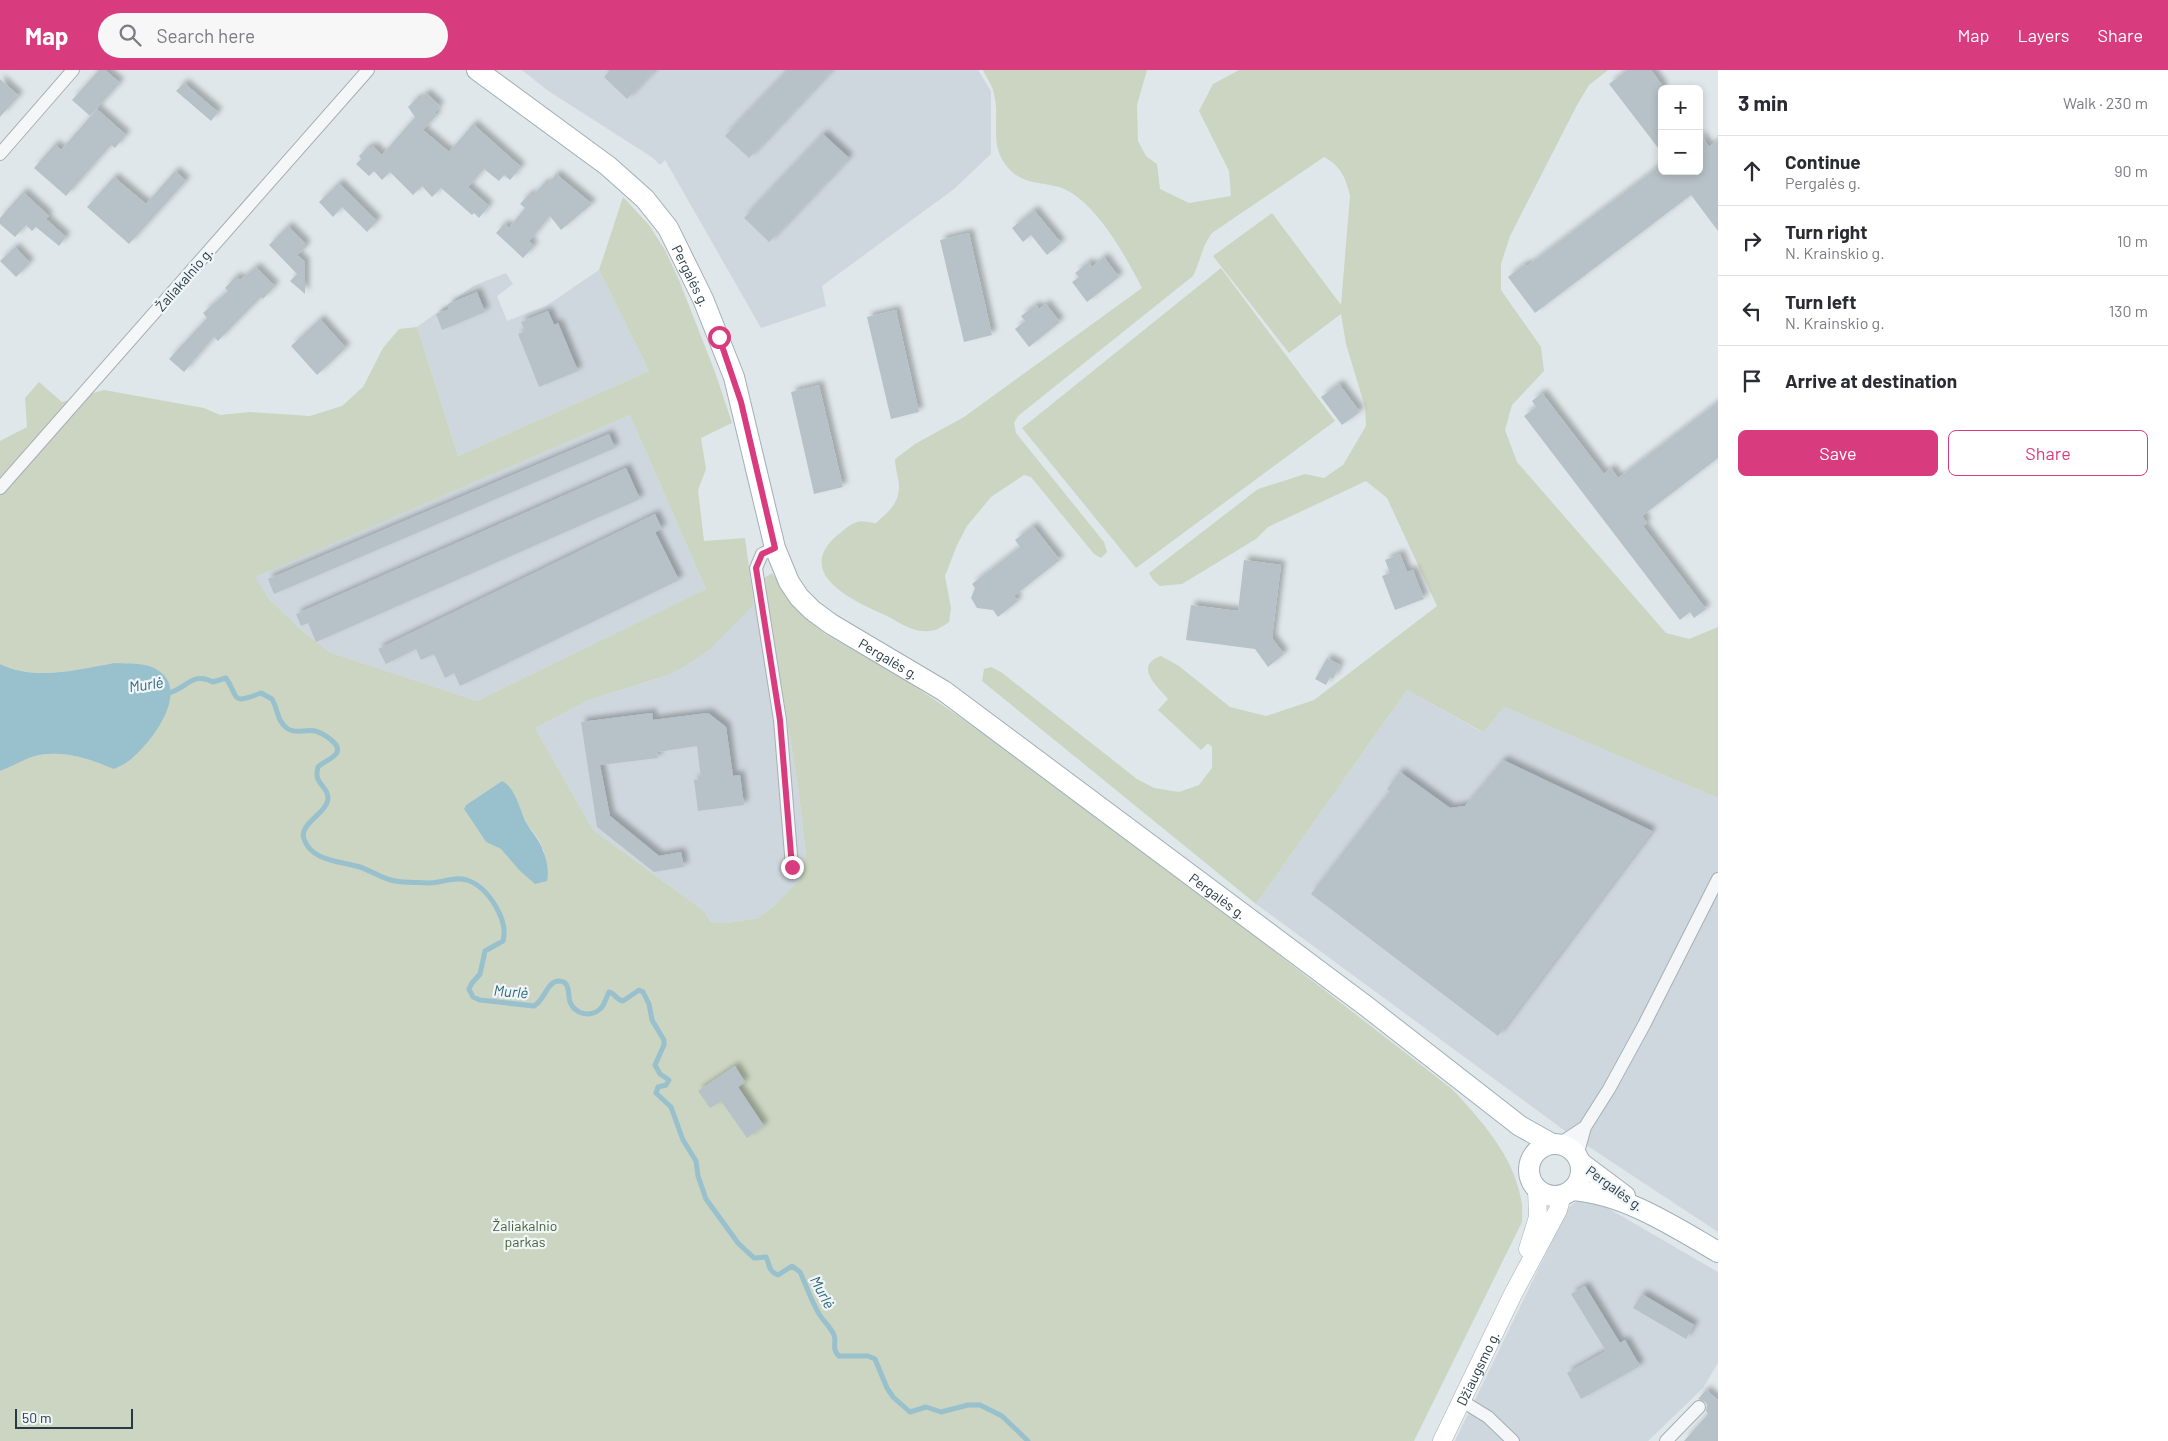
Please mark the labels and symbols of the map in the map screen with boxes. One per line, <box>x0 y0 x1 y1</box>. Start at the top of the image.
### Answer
street label: Pergalės g. <box>669 242 714 309</box>
street label: Žaliakalnio g. <box>152 244 216 314</box>
route start <box>708 326 731 349</box>
street label: Pergalės g. <box>856 634 922 683</box>
water label: Murlė <box>128 673 165 695</box>
route end <box>781 856 804 879</box>
street label: Pergalės g. <box>1186 869 1250 922</box>
water label: Murlė <box>493 981 529 1001</box>
street label: Pergalės g. <box>1583 1162 1647 1214</box>
park label: Žaliakalnio parkas <box>493 1217 557 1250</box>
water label: Murlė <box>807 1272 839 1312</box>
street label: Džiaugsmo g. <box>1452 1328 1502 1408</box>
scale bar <box>15 1406 132 1429</box>

